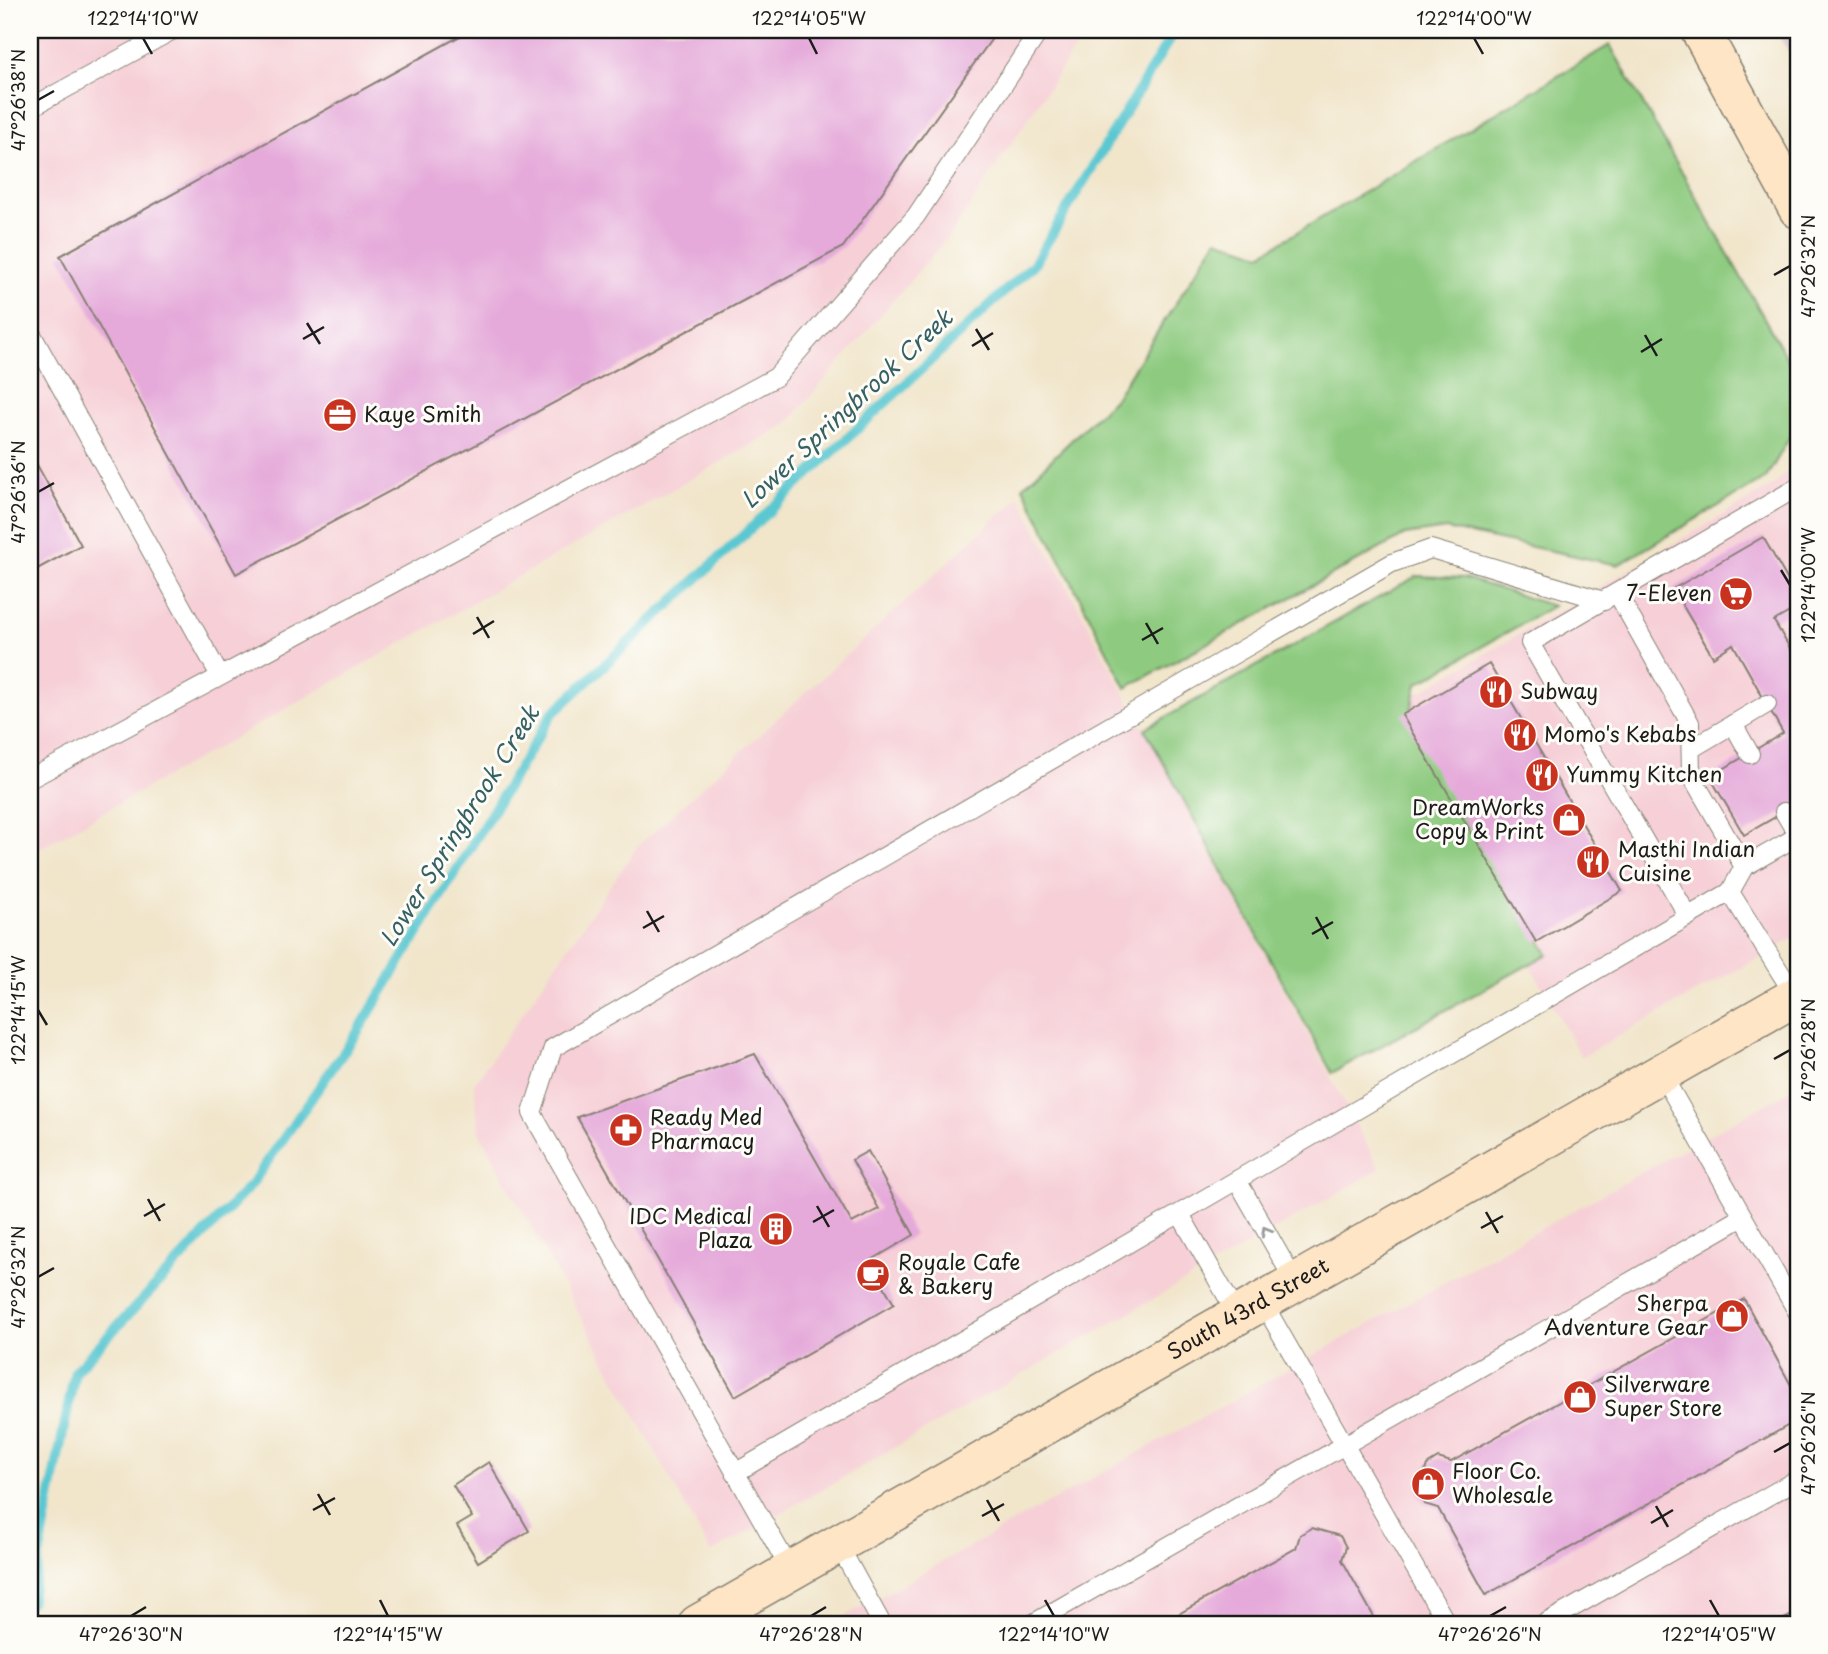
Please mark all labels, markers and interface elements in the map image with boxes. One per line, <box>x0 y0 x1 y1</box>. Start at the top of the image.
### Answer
text: 122°14'10"W <box>88 4 199 31</box>
text: 122°14'05"W <box>752 4 867 31</box>
text: 122°14'00"W <box>1416 4 1532 31</box>
text: 47°26'38"N <box>4 49 31 151</box>
text: 47°26'32"N <box>1794 214 1821 318</box>
water label: Lower Springbrook Creek <box>732 300 960 516</box>
office icon: Kaye Smith <box>321 396 359 434</box>
place label: Kaye Smith <box>364 397 481 429</box>
text: 47°26'36"N <box>4 440 31 544</box>
text: 122°14'00"W <box>1794 527 1821 643</box>
supermarket icon: 7-Eleven <box>1717 575 1755 613</box>
place label: 7-Eleven <box>1626 576 1712 608</box>
restaurant icon: Subway <box>1477 673 1515 711</box>
place label: Subway <box>1520 674 1598 706</box>
water label: Lower Springbrook Creek <box>370 697 548 953</box>
restaurant icon: Momo's Kebabs <box>1501 716 1539 754</box>
place label: Momo's Kebabs <box>1544 717 1696 749</box>
restaurant icon: Yummy Kitchen <box>1523 756 1561 794</box>
place label: Yummy Kitchen <box>1566 757 1722 789</box>
place label: DreamWorks Copy & Print <box>1412 790 1544 846</box>
shop icon: DreamWorks Copy & Print <box>1550 801 1588 839</box>
place label: Masthi Indian Cuisine <box>1618 832 1755 888</box>
restaurant icon: Masthi Indian Cuisine <box>1574 843 1612 881</box>
text: 122°14'15"W <box>4 955 31 1065</box>
text: 47°26'28"N <box>1794 998 1821 1102</box>
place label: Ready Med Pharmacy <box>650 1100 762 1156</box>
pharmacy icon: Ready Med Pharmacy <box>607 1111 645 1149</box>
place label: IDC Medical Plaza <box>629 1199 753 1255</box>
building icon: IDC Medical Plaza <box>757 1210 795 1248</box>
text: 47°26'32"N <box>4 1225 31 1329</box>
one-way arrow <box>1261 1226 1274 1239</box>
place label: Royale Cafe & Bakery <box>898 1245 1020 1301</box>
street label: South 43rd Street <box>1161 1249 1334 1367</box>
cafe icon: Royale Cafe & Bakery <box>854 1256 892 1294</box>
place label: Sherpa Adventure Gear <box>1544 1286 1709 1342</box>
shop icon: Sherpa Adventure Gear <box>1713 1297 1751 1335</box>
place label: Silverware Super Store <box>1604 1367 1722 1423</box>
shop icon: Silverware Super Store <box>1561 1378 1599 1416</box>
text: 47°26'26"N <box>1794 1391 1821 1495</box>
place label: Floor Co. Wholesale <box>1452 1454 1554 1510</box>
shop icon: Floor Co. Wholesale <box>1409 1465 1447 1503</box>
text: 47°26'30"N <box>79 1620 183 1647</box>
text: 122°14'15"W <box>333 1620 443 1647</box>
text: 47°26'28"N <box>759 1620 863 1647</box>
text: 122°14'10"W <box>999 1620 1110 1647</box>
text: 47°26'26"N <box>1438 1620 1542 1647</box>
text: 122°14'05"W <box>1662 1620 1777 1647</box>

